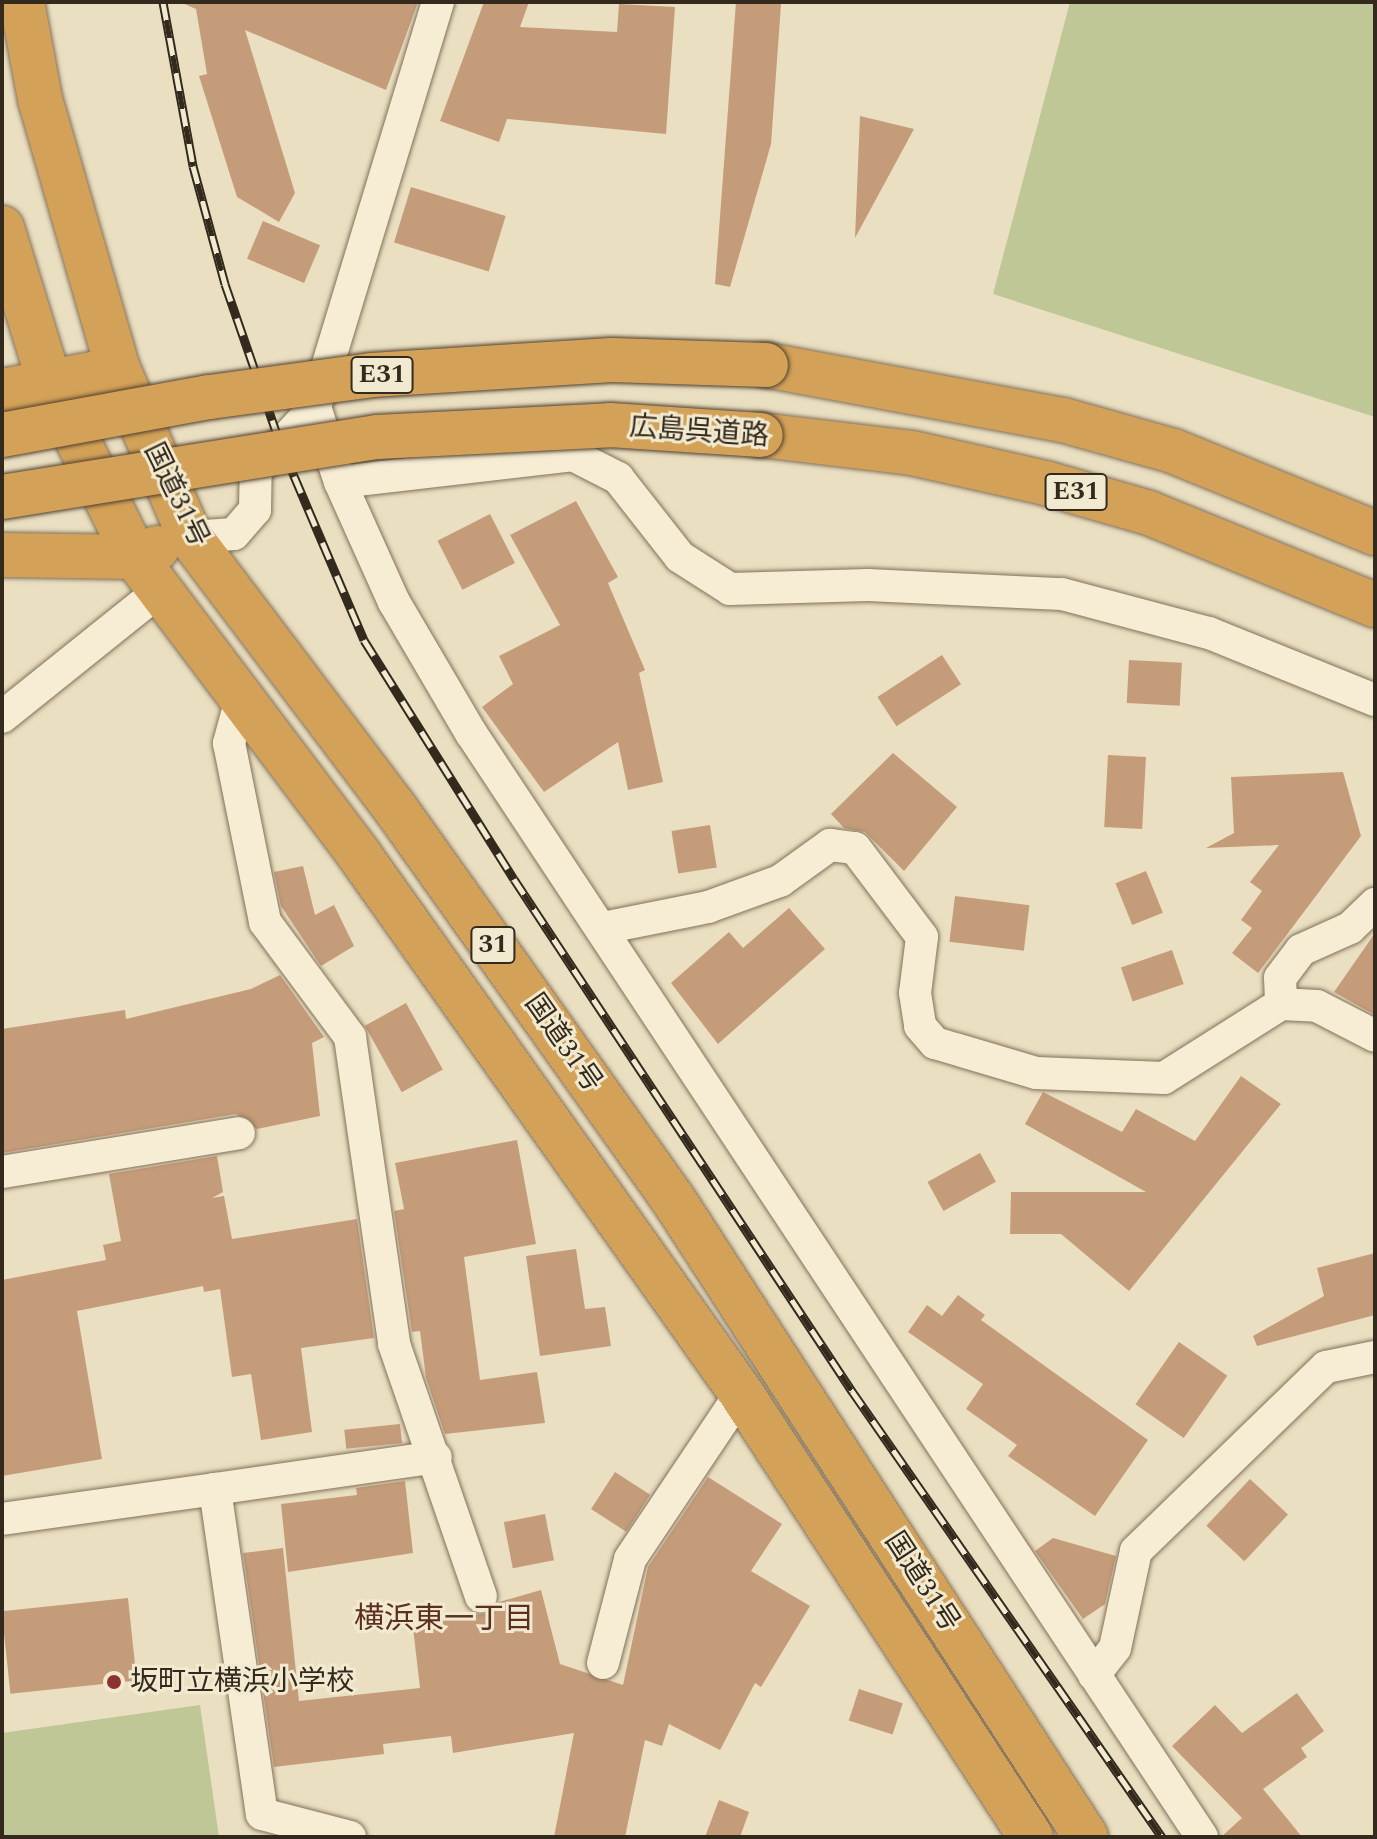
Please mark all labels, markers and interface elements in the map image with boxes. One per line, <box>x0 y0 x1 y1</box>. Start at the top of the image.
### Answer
road number: E31 <box>350 353 414 397</box>
street label: 広島呉道路 <box>628 410 770 454</box>
street label: 国道31号 <box>136 437 216 553</box>
road number: E31 <box>1044 470 1108 514</box>
road number: 31 <box>469 923 517 967</box>
street label: 国道31号 <box>517 987 609 1099</box>
street label: 国道31号 <box>877 1526 967 1638</box>
district label: 横浜東一丁目 <box>354 1601 534 1637</box>
place label: 坂町立横浜小学校 <box>130 1665 354 1699</box>
marker: 坂町立横浜小学校 <box>105 1673 123 1691</box>

